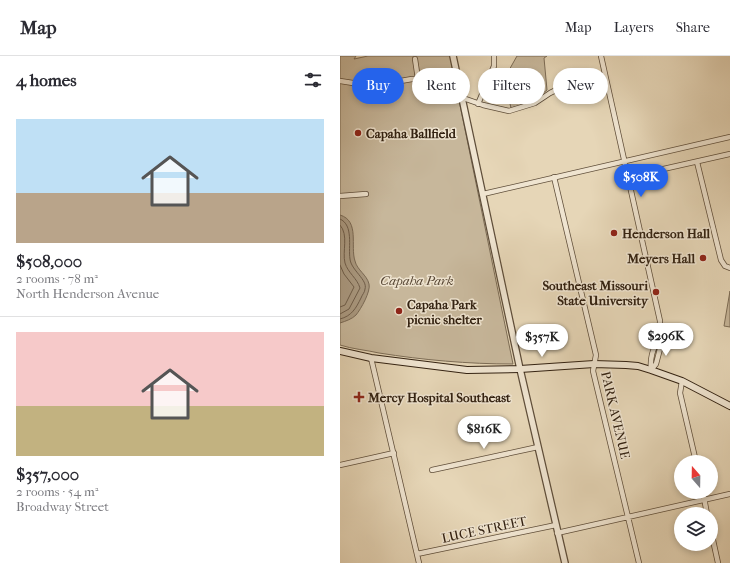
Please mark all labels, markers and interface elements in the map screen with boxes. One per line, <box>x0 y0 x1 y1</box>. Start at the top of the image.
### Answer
text: Map <box>20 17 56 39</box>
text: Map <box>565 19 592 36</box>
text: Layers <box>614 19 654 36</box>
text: Share <box>676 19 710 36</box>
chip: Buy <box>352 68 404 104</box>
chip: Rent <box>412 68 470 104</box>
chip: Filters <box>478 68 545 104</box>
chip: New <box>553 68 608 104</box>
icon: filters <box>302 69 324 91</box>
text: 4 homes <box>16 70 76 90</box>
place label: Capaha Ballfield <box>366 126 457 142</box>
marker: Capaha Ballfield <box>353 128 363 138</box>
icon: home <box>134 145 206 217</box>
pin: $508K <box>613 164 669 198</box>
text: $508K <box>623 169 659 184</box>
place label: Henderson Hall <box>622 226 711 241</box>
marker: Henderson Hall <box>609 228 619 238</box>
text: $508,000 <box>16 251 82 271</box>
place label: Meyers Hall <box>626 251 695 267</box>
marker: Meyers Hall <box>698 253 708 263</box>
text: 2 rooms · 78 m² <box>16 271 98 286</box>
park label: Capaha Park <box>380 273 454 288</box>
place label: Southeast Missouri State University <box>542 278 649 309</box>
text: North Henderson Avenue <box>16 286 159 301</box>
marker: Southeast Missouri State University <box>651 287 661 297</box>
place label: Capaha Park picnic shelter <box>406 297 482 328</box>
marker: Capaha Park picnic shelter <box>394 306 404 316</box>
pin: $296K <box>638 323 694 357</box>
pin: $357K <box>514 324 570 358</box>
text: $296K <box>647 328 685 343</box>
text: $357K <box>525 329 559 344</box>
icon: home <box>134 358 206 430</box>
street label: PARK AVENUE <box>598 370 633 460</box>
place label: Mercy Hospital Southeast <box>367 390 511 406</box>
marker: Mercy Hospital Southeast <box>353 391 365 403</box>
pin: $816K <box>456 416 512 450</box>
text: $816K <box>467 421 501 436</box>
north arrow <box>674 455 718 499</box>
map controls <box>674 455 718 551</box>
text: $357,000 <box>16 464 79 484</box>
text: 2 rooms · 54 m² <box>16 484 98 499</box>
text: Broadway Street <box>16 499 109 514</box>
button: layers <box>674 507 718 551</box>
street label: LUCE STREET <box>440 513 528 546</box>

